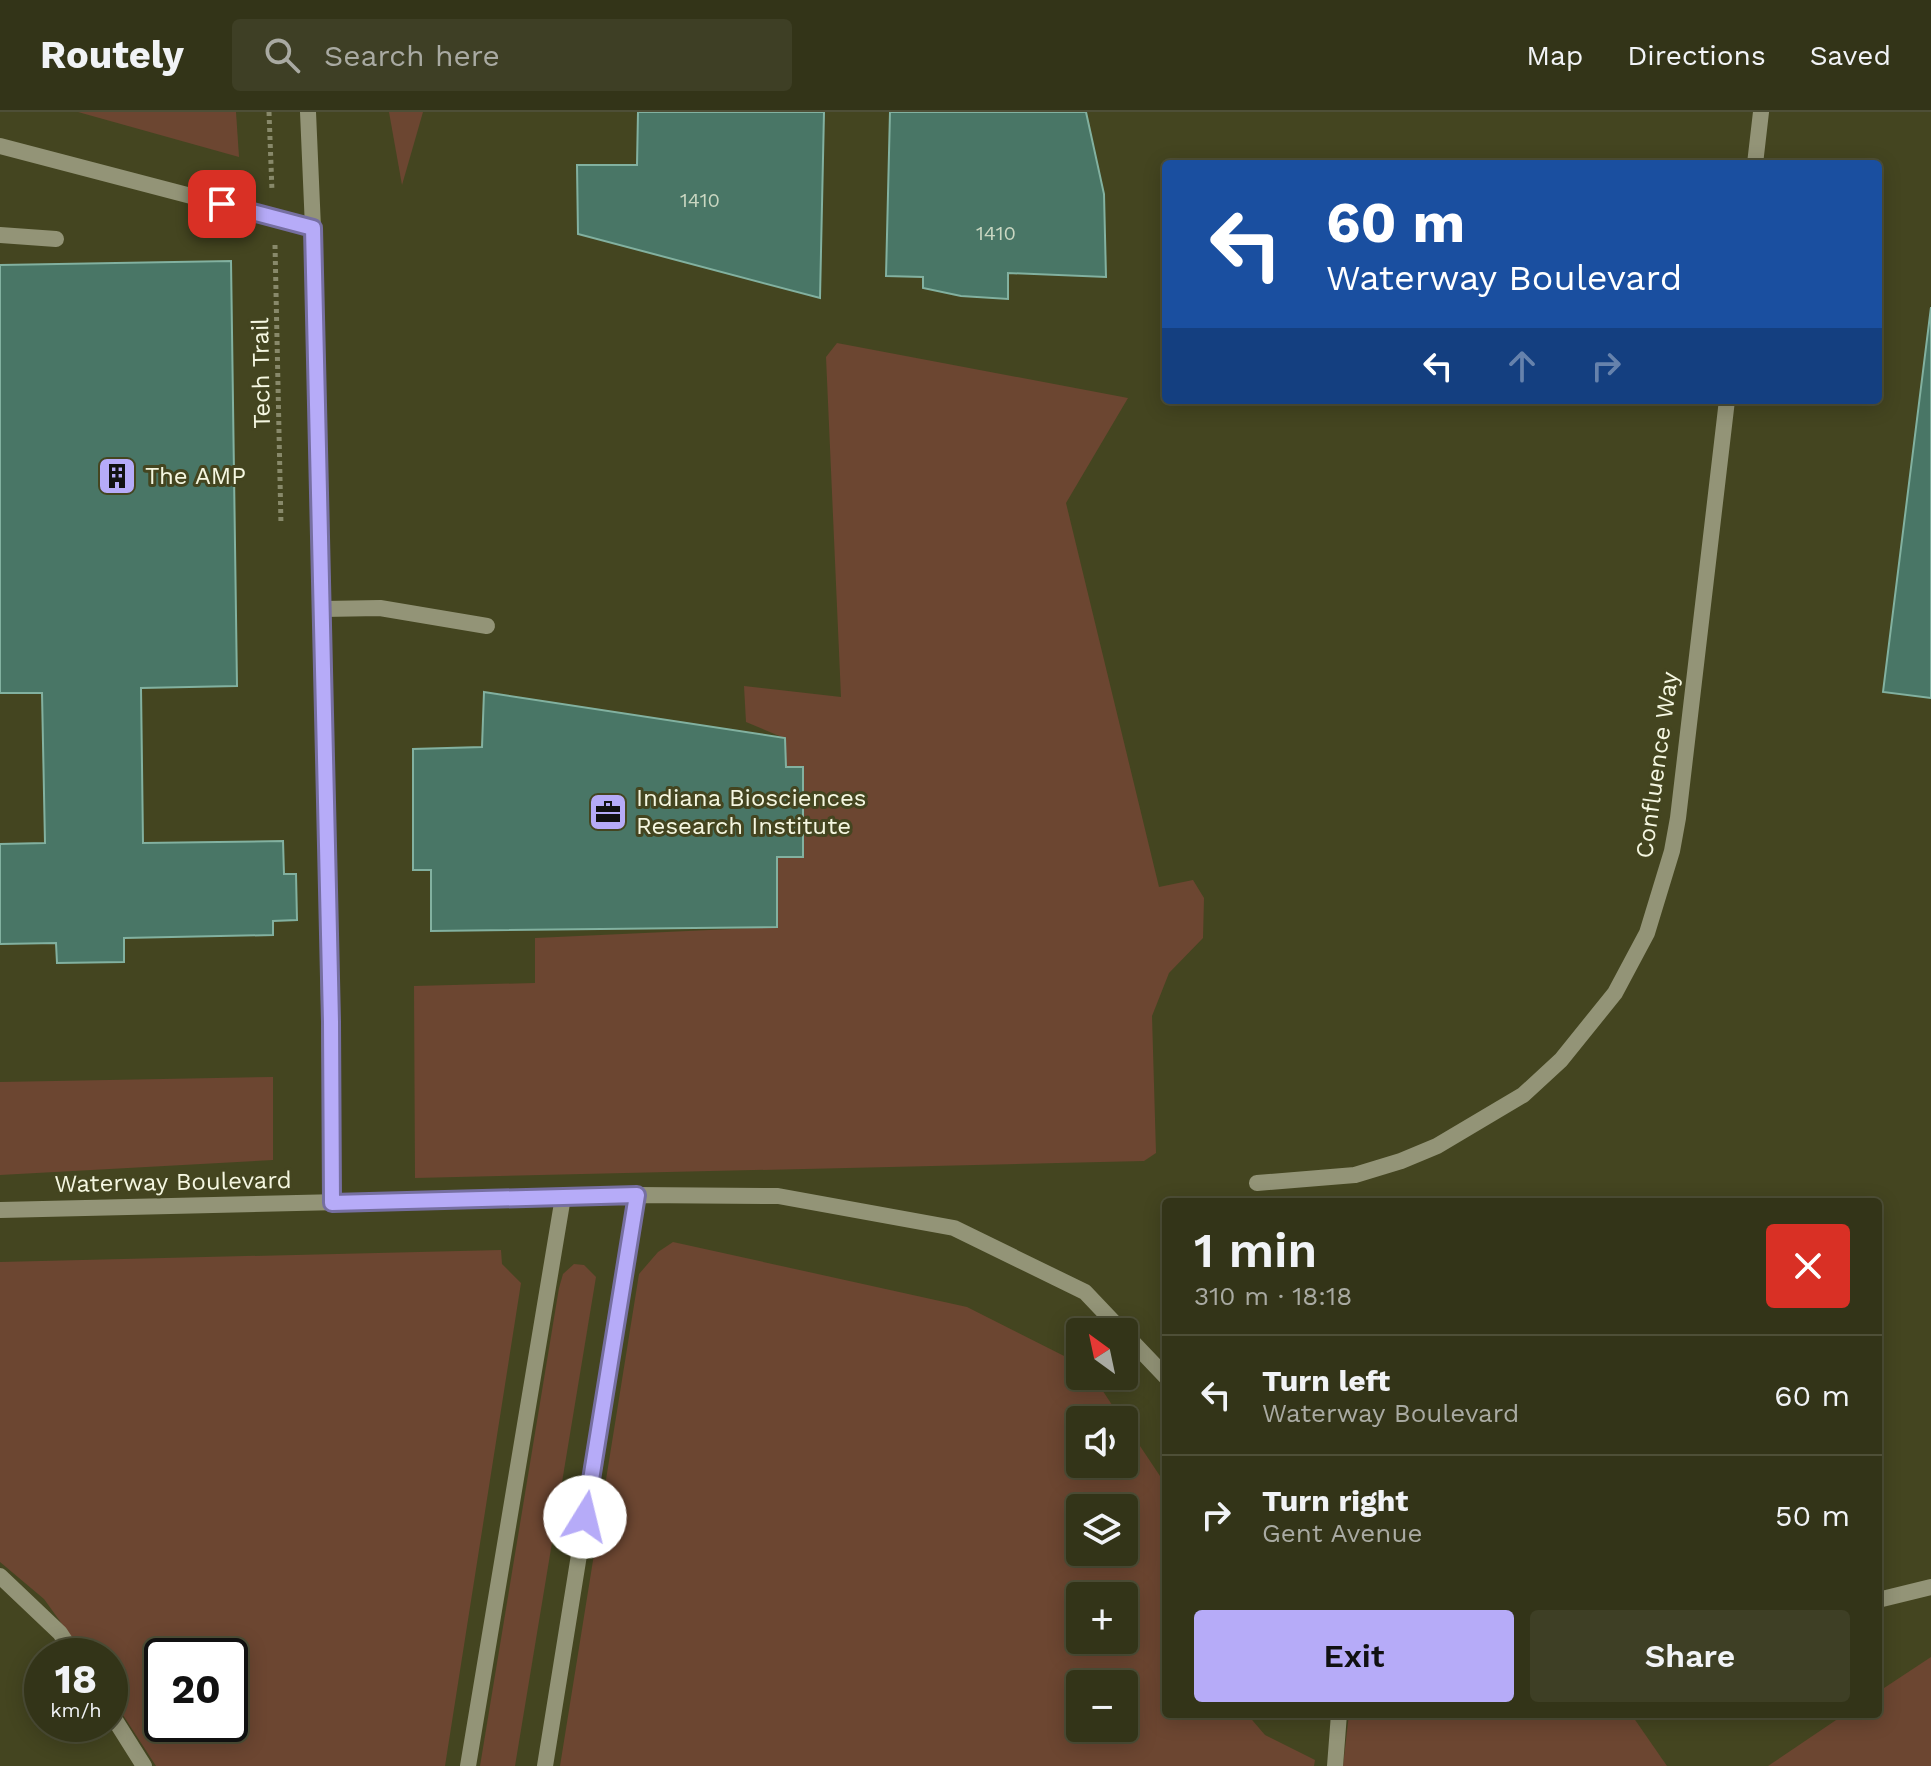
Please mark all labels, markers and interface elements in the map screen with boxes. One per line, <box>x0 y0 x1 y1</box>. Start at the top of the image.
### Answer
search box <box>232 19 792 91</box>
text: Routely <box>40 33 184 77</box>
icon: search <box>260 33 304 77</box>
text: Search here <box>324 38 500 73</box>
text: Map <box>1526 39 1583 72</box>
text: Directions <box>1627 39 1766 72</box>
text: Saved <box>1810 39 1891 72</box>
pin <box>188 170 256 238</box>
icon: arrive <box>200 182 244 226</box>
house number: 1410 <box>680 188 720 212</box>
text: 60 m <box>1326 190 1465 256</box>
icon: left <box>1194 192 1298 296</box>
house number: 1410 <box>976 221 1016 245</box>
text: Waterway Boulevard <box>1326 257 1682 299</box>
street label: Tech Trail <box>246 317 276 429</box>
icon: left <box>1416 344 1460 388</box>
icon: ahead <box>1500 344 1544 388</box>
icon: right <box>1584 344 1628 388</box>
building icon: The AMP <box>96 455 138 497</box>
place label: The AMP <box>145 462 246 490</box>
street label: Confluence Way <box>1630 669 1684 860</box>
place label: Indiana Biosciences Research Institute <box>636 784 867 840</box>
office icon: Indiana Biosciences Research Institute <box>587 791 629 833</box>
street label: Waterway Boulevard <box>54 1166 292 1198</box>
text: 1 min <box>1194 1222 1317 1279</box>
button: close <box>1766 1224 1850 1308</box>
text: 310 m · 18:18 <box>1194 1281 1352 1311</box>
north arrow <box>1066 1318 1138 1390</box>
map controls <box>1066 1318 1138 1742</box>
text: Turn left <box>1262 1363 1390 1398</box>
icon: left <box>1194 1373 1238 1417</box>
text: 60 m <box>1774 1378 1850 1413</box>
text: Waterway Boulevard <box>1262 1398 1519 1428</box>
button: sound <box>1066 1406 1138 1478</box>
position arrow <box>543 1475 627 1559</box>
text: Turn right <box>1262 1483 1408 1518</box>
icon: right <box>1194 1493 1238 1537</box>
button: layers <box>1066 1494 1138 1566</box>
text: 50 m <box>1775 1498 1850 1533</box>
text: Gent Avenue <box>1262 1518 1422 1548</box>
button: + <box>1066 1582 1138 1654</box>
button: Exit <box>1194 1610 1514 1702</box>
button: Share <box>1530 1610 1850 1702</box>
speed limit sign: 20 <box>144 1638 248 1742</box>
text: 18 <box>55 1656 97 1703</box>
button: − <box>1066 1670 1138 1742</box>
text: km/h <box>50 1698 102 1722</box>

